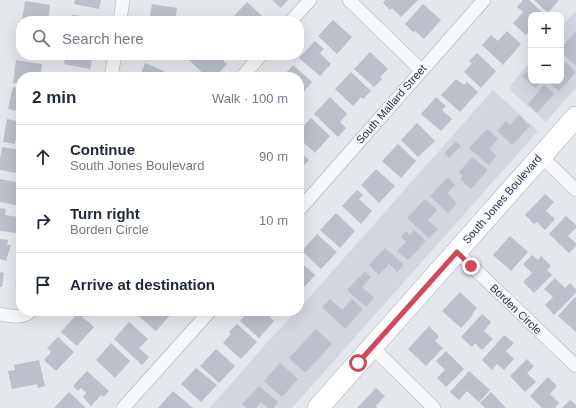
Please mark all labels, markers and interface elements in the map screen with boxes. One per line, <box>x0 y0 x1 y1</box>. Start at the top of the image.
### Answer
map controls <box>528 12 564 84</box>
button: + <box>528 12 564 48</box>
search box <box>16 16 304 60</box>
icon: search <box>30 27 52 49</box>
text: Search here <box>62 30 144 47</box>
button: − <box>528 48 564 84</box>
street label: South Mallard Street <box>354 62 428 146</box>
text: 2 min <box>32 88 76 107</box>
text: Walk · 100 m <box>212 91 288 106</box>
text: Continue <box>70 141 135 158</box>
icon: ahead <box>32 146 54 168</box>
text: 90 m <box>259 149 288 164</box>
street label: South Jones Boulevard <box>460 152 544 246</box>
text: South Jones Boulevard <box>70 158 204 173</box>
text: Turn right <box>70 205 140 222</box>
icon: right <box>32 210 54 232</box>
text: 10 m <box>259 213 288 228</box>
text: Borden Circle <box>70 222 149 237</box>
route end <box>462 257 480 275</box>
icon: arrive <box>32 274 54 296</box>
text: Arrive at destination <box>70 276 215 293</box>
street label: Borden Circle <box>488 282 544 336</box>
route start <box>349 354 367 372</box>

